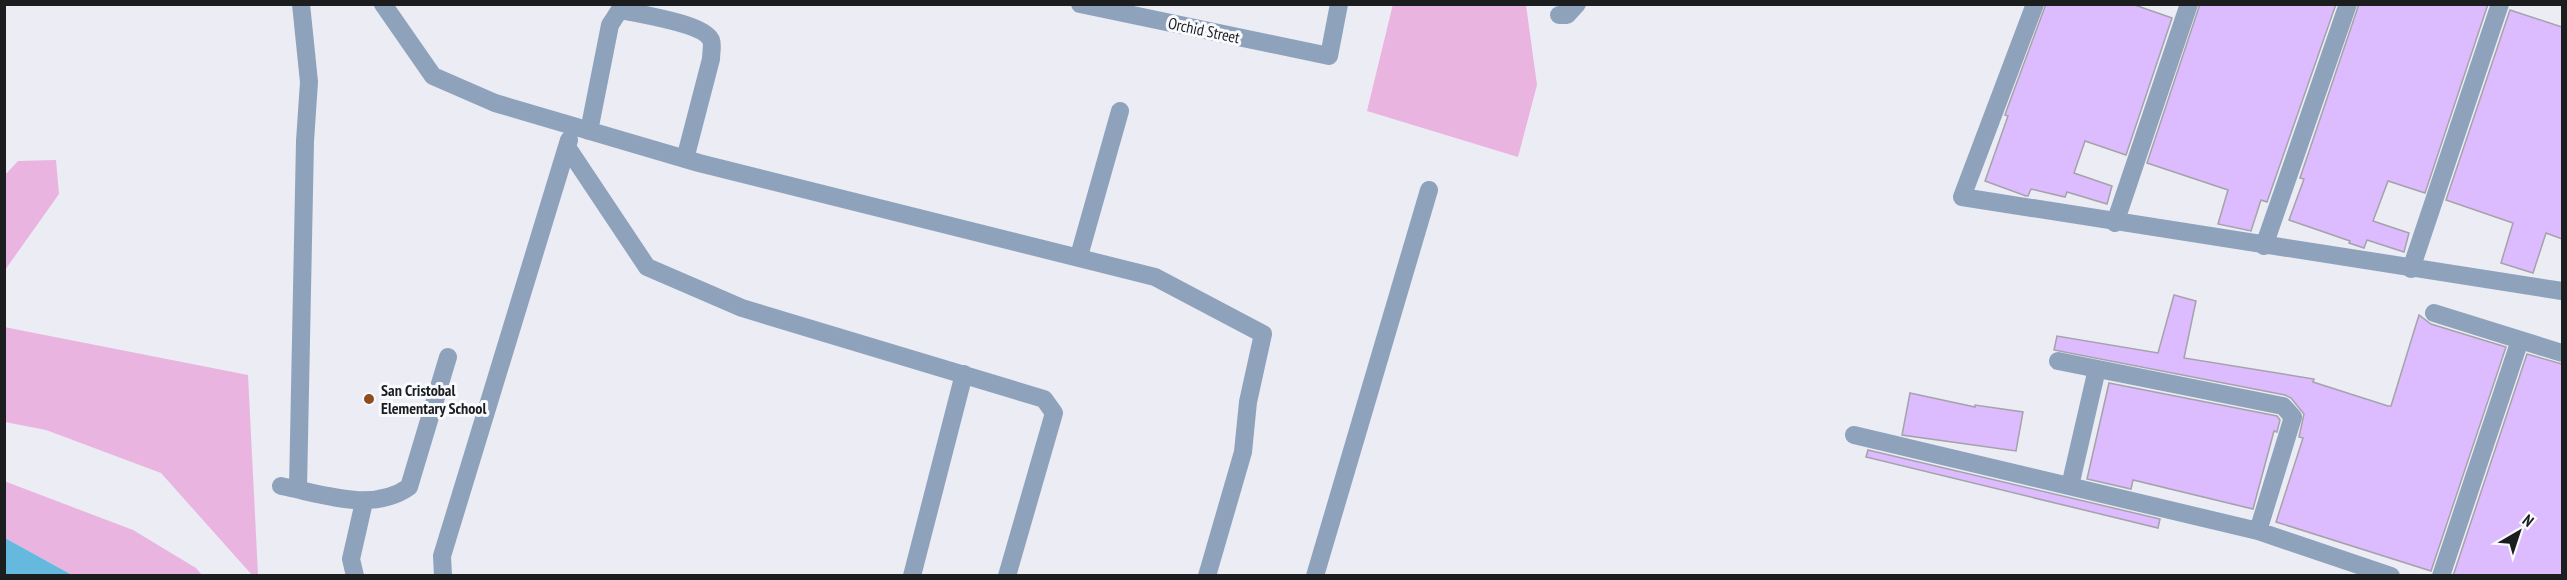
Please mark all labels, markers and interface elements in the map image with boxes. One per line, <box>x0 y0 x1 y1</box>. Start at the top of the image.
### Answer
street label: Orchid Street <box>1166 13 1242 47</box>
place label: San Cristobal Elementary School <box>381 380 486 418</box>
marker: San Cristobal Elementary School <box>362 392 376 406</box>
north arrow <box>2489 502 2549 562</box>
text: N <box>2519 510 2538 531</box>

